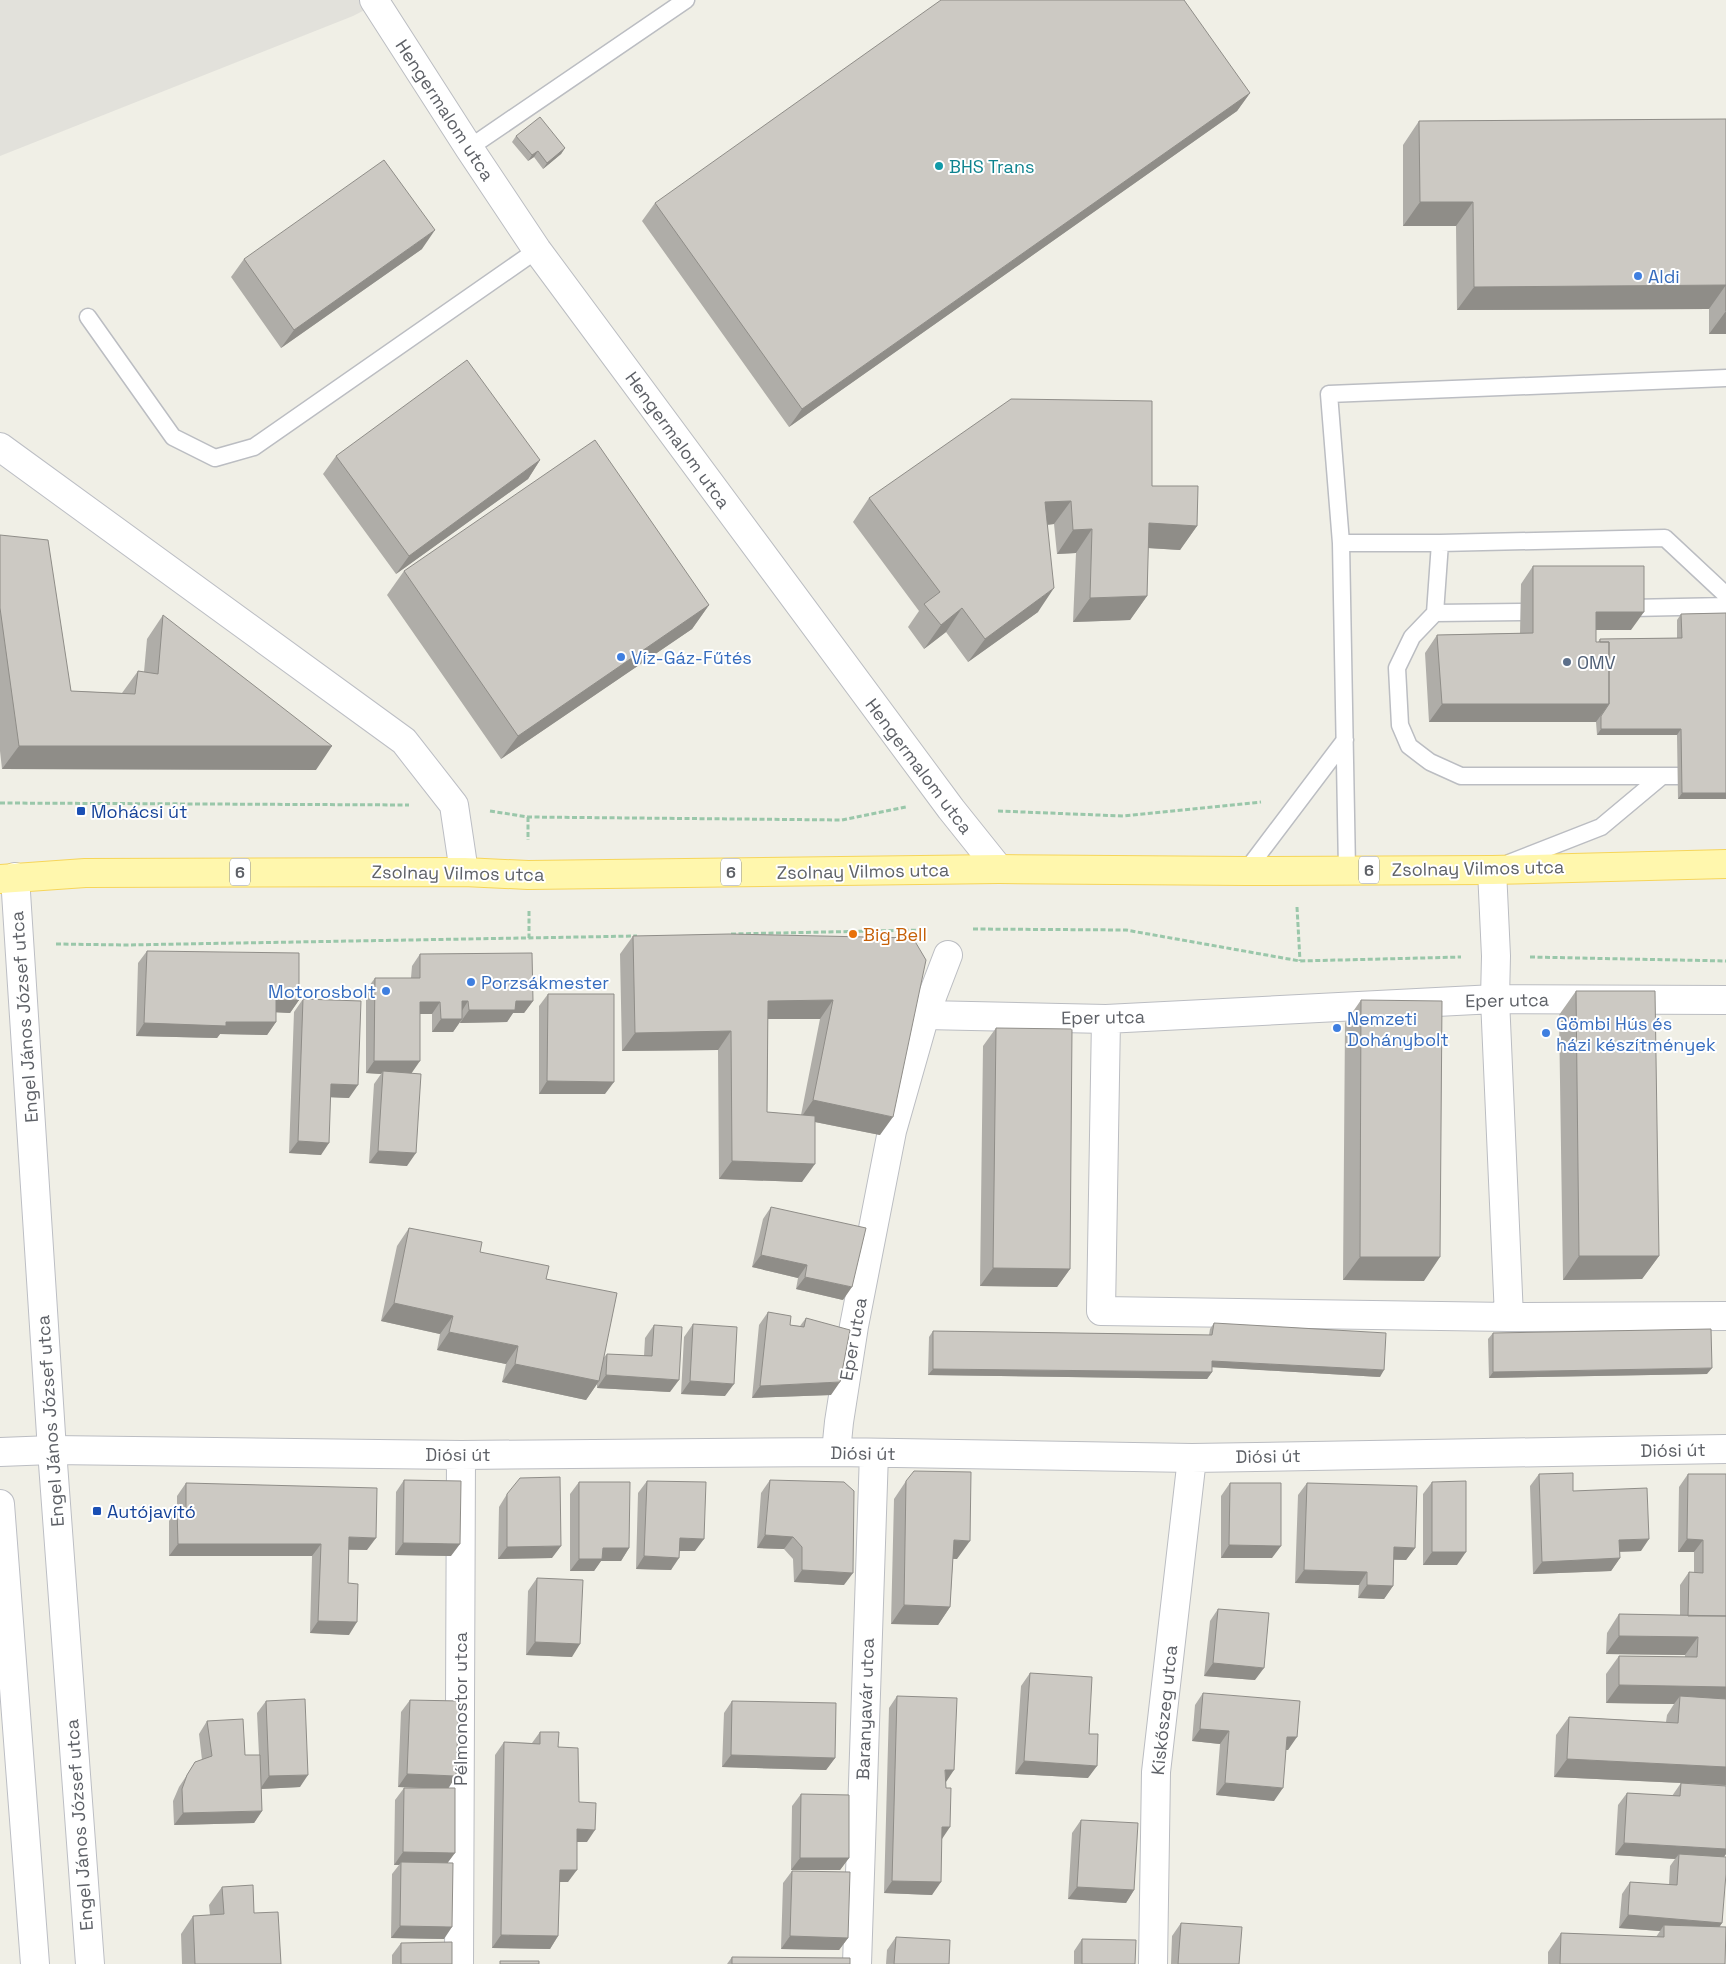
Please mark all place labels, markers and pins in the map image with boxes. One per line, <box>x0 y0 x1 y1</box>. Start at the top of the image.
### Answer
place label: BHS Trans <box>949 155 1034 178</box>
marker: BHS Trans <box>933 160 945 172</box>
place label: Aldi <box>1648 265 1680 288</box>
marker: Aldi <box>1632 270 1644 282</box>
place label: Víz-Gáz-Fűtés <box>631 646 752 669</box>
marker: Víz-Gáz-Fűtés <box>615 651 627 663</box>
place label: OMV <box>1577 651 1616 674</box>
marker: OMV <box>1561 656 1573 668</box>
place label: Mohácsi út <box>91 800 187 823</box>
marker: Mohácsi út <box>75 805 87 817</box>
place label: Big Bell <box>863 923 927 946</box>
marker: Big Bell <box>847 928 859 940</box>
place label: Porzsákmester <box>481 971 609 994</box>
marker: Porzsákmester <box>465 976 477 988</box>
place label: Motorosbolt <box>268 980 376 1003</box>
marker: Motorosbolt <box>380 985 392 997</box>
place label: Nemzeti Dohánybolt <box>1347 1007 1449 1051</box>
place label: Gömbi Hús és házi készítmények <box>1556 1012 1716 1056</box>
marker: Nemzeti Dohánybolt <box>1331 1022 1343 1034</box>
marker: Gömbi Hús és házi készítmények <box>1540 1027 1552 1039</box>
place label: Autójavító <box>107 1500 196 1523</box>
marker: Autójavító <box>91 1505 103 1517</box>

